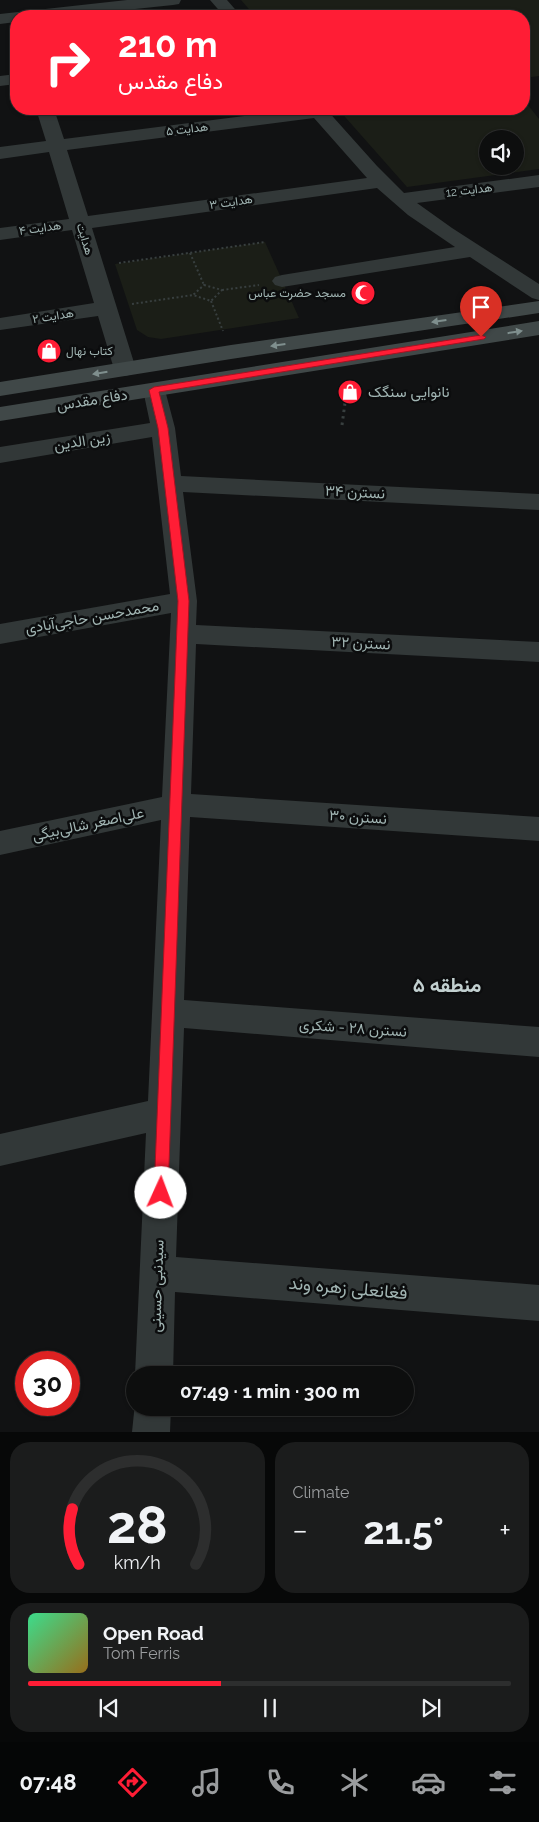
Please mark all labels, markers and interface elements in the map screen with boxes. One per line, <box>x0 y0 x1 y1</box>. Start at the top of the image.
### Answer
text: 210 m <box>118 24 218 65</box>
icon: right <box>35 30 100 95</box>
text: دفاع مقدس <box>118 68 223 94</box>
street label: هدایت ۵ <box>165 119 209 139</box>
map controls <box>479 130 524 175</box>
button: sound <box>479 130 524 175</box>
street label: هدایت 12 <box>445 180 493 200</box>
street label: هدایت ۳ <box>209 192 253 212</box>
street label: هدایت ۴ <box>18 218 62 238</box>
street label: هدایت <box>74 221 96 257</box>
mosque icon: مسجد حضرت عباس <box>350 280 376 306</box>
place label: مسجد حضرت عباس <box>249 286 346 301</box>
pin <box>460 286 502 337</box>
icon: arrive <box>467 293 495 321</box>
street label: هدایت ۲ <box>31 306 75 326</box>
one-way arrow <box>430 318 446 326</box>
one-way arrow <box>507 328 523 336</box>
shop icon: کتاب نهال <box>36 338 62 364</box>
one-way arrow <box>270 341 286 349</box>
place label: کتاب نهال <box>66 344 113 359</box>
one-way arrow <box>92 370 108 378</box>
shop icon: نانوایی سنگک <box>337 379 363 405</box>
place label: نانوایی سنگک <box>368 383 450 402</box>
street label: دفاع مقدس <box>55 386 129 416</box>
street label: زین الدین <box>53 428 112 455</box>
street label: نسترن ۳۴ <box>325 481 385 503</box>
street label: محمدحسن حاجی‌آبادی <box>24 596 160 639</box>
street label: نسترن ۳۲ <box>331 632 391 654</box>
street label: علی‌اصغر شالی‌بیگی <box>31 803 146 846</box>
street label: نسترن ۳۰ <box>329 806 387 828</box>
district label: منطقه ۵ <box>413 973 481 997</box>
street label: نسترن ۲۸ - شکری <box>298 1015 408 1042</box>
position arrow <box>134 1166 186 1218</box>
street label: سیدنبی حسینی <box>146 1239 169 1333</box>
street label: فغانعلی زهره وند <box>288 1272 408 1304</box>
speed limit sign: 30 <box>15 1351 80 1416</box>
text: 07:49 · 1 min · 300 m <box>180 1380 360 1402</box>
text: Climate <box>293 1483 349 1502</box>
text: 28 <box>107 1494 168 1555</box>
text: 21.5° <box>363 1508 444 1553</box>
text: − <box>293 1514 308 1547</box>
text: + <box>499 1514 511 1547</box>
text: km/h <box>114 1552 161 1573</box>
text: Open Road <box>103 1622 204 1644</box>
text: Tom Ferris <box>103 1644 180 1663</box>
icon: previous <box>95 1694 123 1722</box>
icon: pause <box>256 1694 284 1722</box>
icon: next <box>417 1694 445 1722</box>
icon: directions <box>115 1765 150 1800</box>
icon: music <box>189 1765 224 1800</box>
icon: phone <box>263 1765 298 1800</box>
icon: climate <box>337 1765 372 1800</box>
icon: car <box>411 1765 446 1800</box>
icon: filters <box>485 1765 520 1800</box>
text: 07:48 <box>19 1769 77 1795</box>

